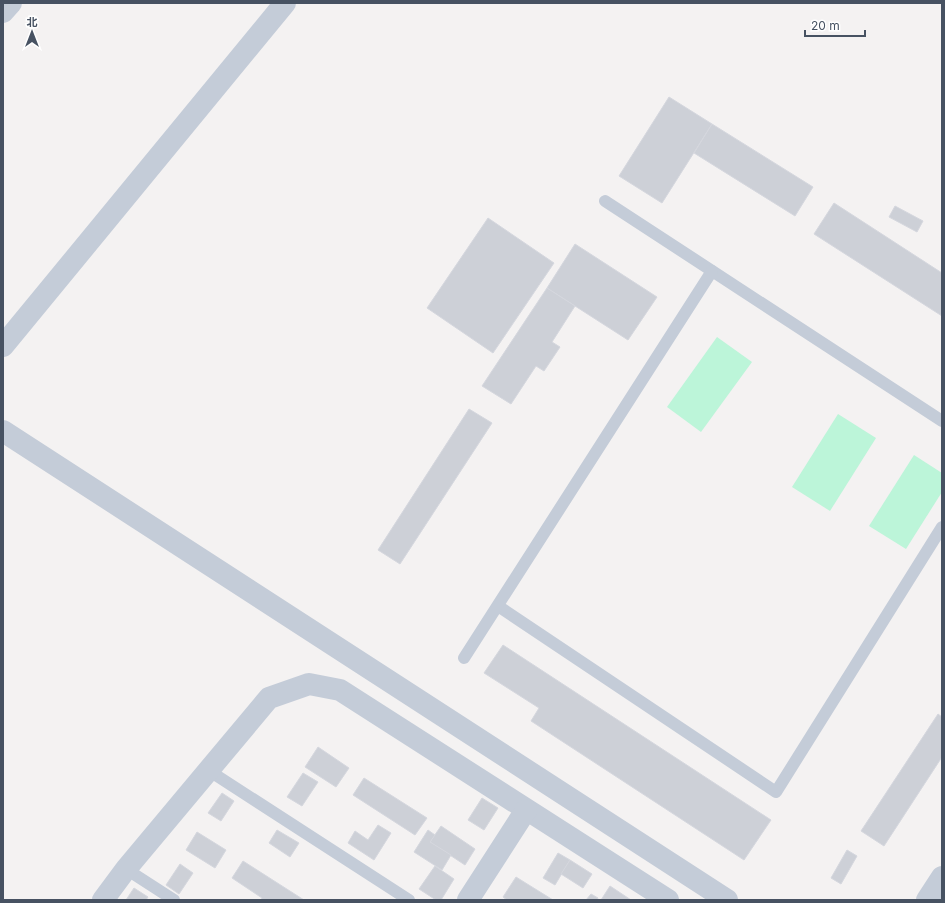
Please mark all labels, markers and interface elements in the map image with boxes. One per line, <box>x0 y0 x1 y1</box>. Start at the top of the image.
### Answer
north arrow <box>12 12 52 52</box>
scale bar <box>805 12 865 38</box>
text: 北 <box>27 15 38 29</box>
text: 20 m <box>811 18 840 33</box>

